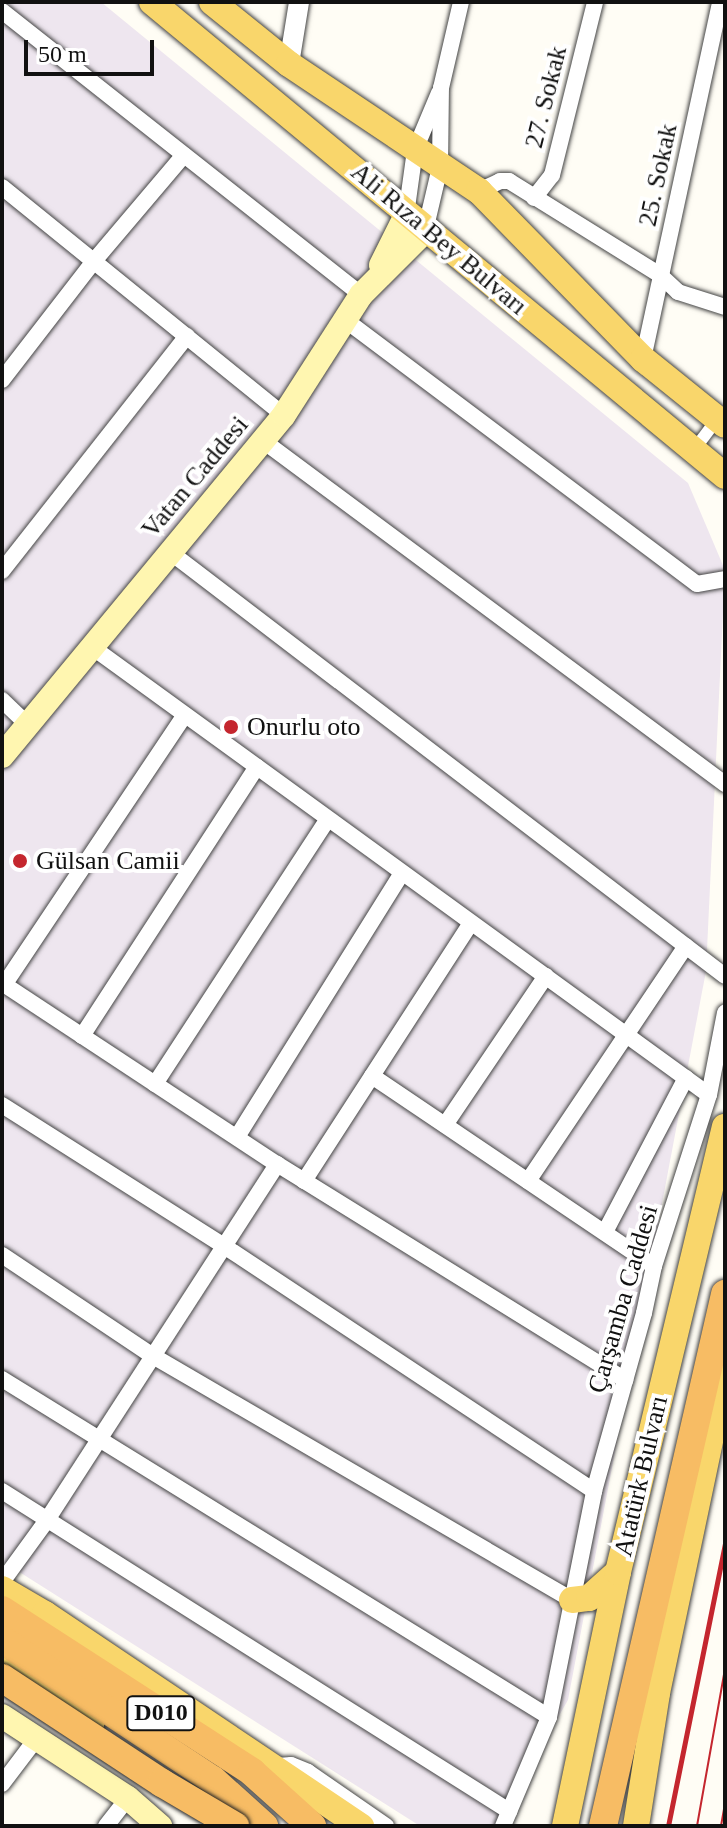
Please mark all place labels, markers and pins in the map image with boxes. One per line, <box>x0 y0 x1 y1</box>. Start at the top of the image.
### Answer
place label: Onurlu oto <box>247 711 381 743</box>
marker: Onurlu oto <box>222 718 240 736</box>
place label: Gülsan Camii <box>36 845 200 877</box>
marker: Gülsan Camii <box>11 852 29 870</box>

